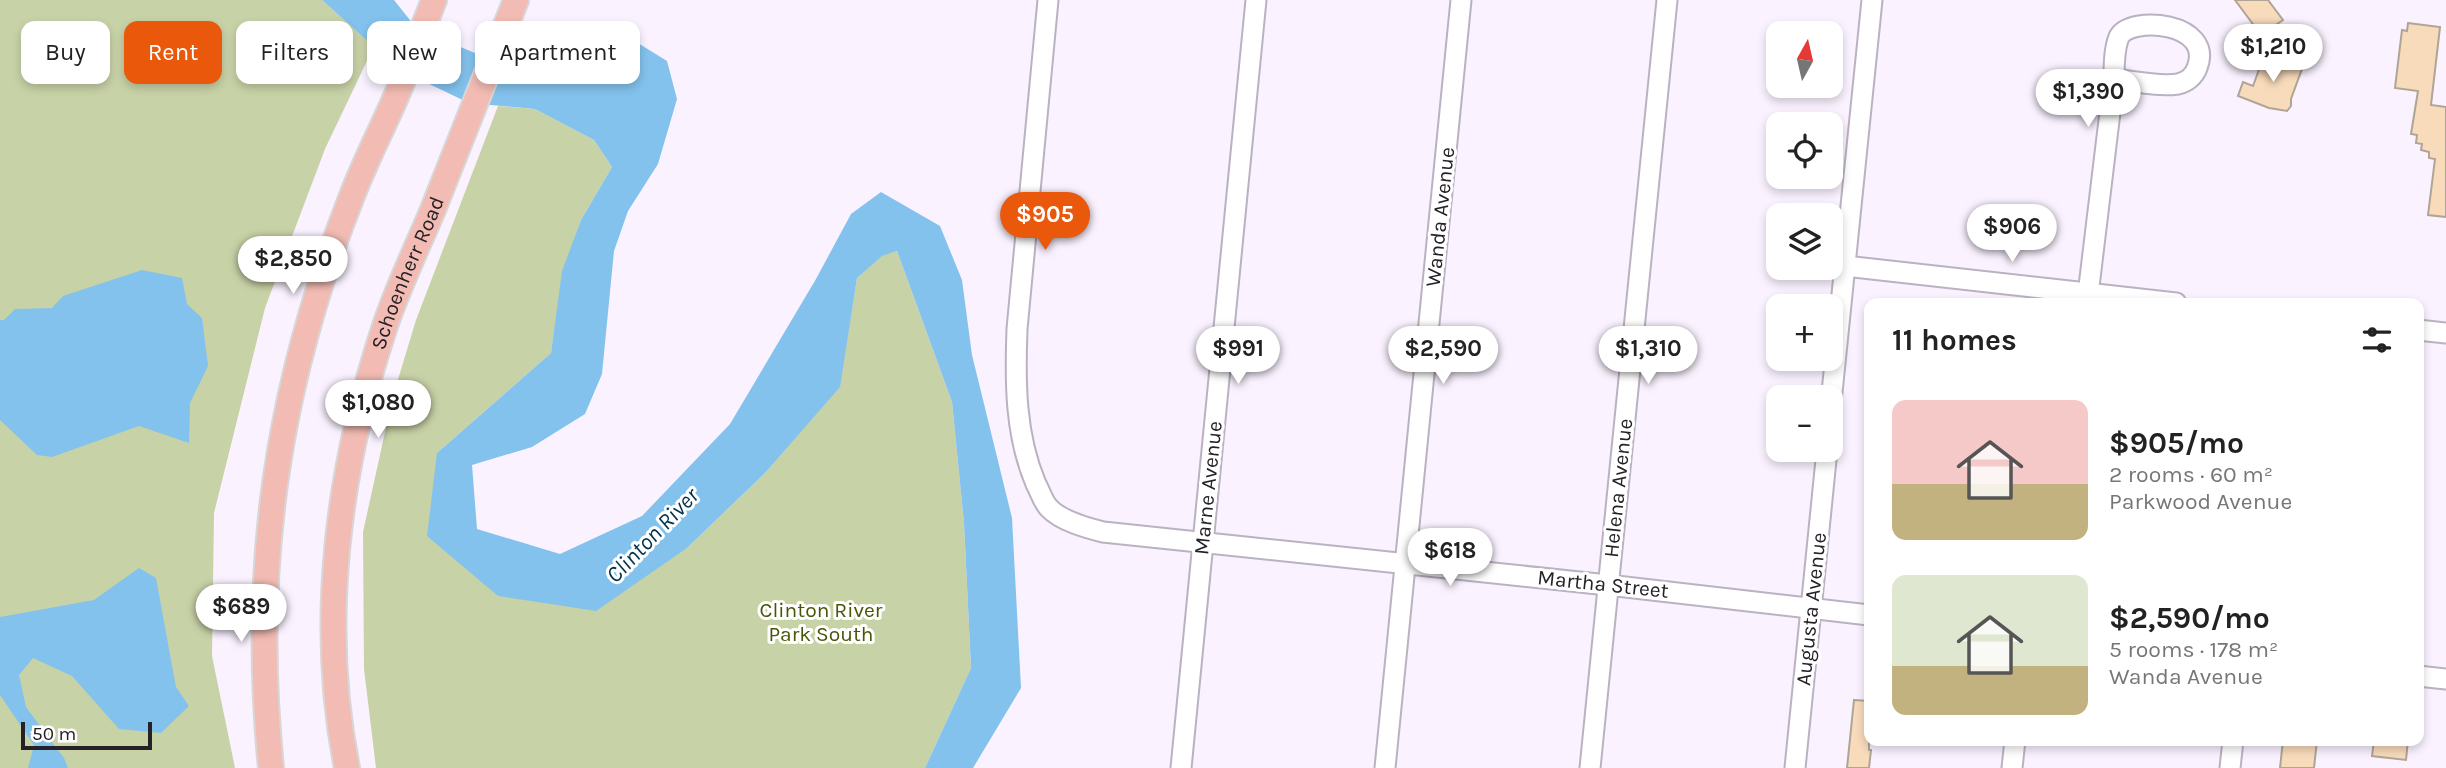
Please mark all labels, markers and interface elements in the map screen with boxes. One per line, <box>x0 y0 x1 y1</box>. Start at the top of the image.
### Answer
chip: Buy <box>21 21 110 84</box>
chip: Rent <box>124 21 222 84</box>
chip: Filters <box>236 21 353 84</box>
chip: New <box>367 21 461 84</box>
chip: Apartment <box>475 21 640 84</box>
north arrow <box>1766 21 1843 98</box>
map controls <box>1766 21 1843 462</box>
pin: $1,210 <box>2216 24 2330 84</box>
text: $1,210 <box>2240 33 2306 60</box>
pin: $1,390 <box>2031 69 2145 129</box>
text: $1,390 <box>2052 78 2124 105</box>
button: locate <box>1766 112 1843 189</box>
street label: Wanda Avenue <box>1421 146 1459 288</box>
pin: $905 <box>1004 192 1086 252</box>
street label: Schoenherr Road <box>366 193 449 353</box>
text: $905 <box>1016 201 1074 228</box>
button: layers <box>1766 203 1843 280</box>
pin: $906 <box>1971 204 2053 264</box>
text: $906 <box>1983 213 2041 240</box>
pin: $2,850 <box>236 236 350 296</box>
text: $2,850 <box>254 245 332 272</box>
button: + <box>1766 294 1843 371</box>
icon: filters <box>2358 321 2396 359</box>
text: 11 homes <box>1892 322 2017 358</box>
pin: $991 <box>1197 326 1279 386</box>
pin: $2,590 <box>1386 326 1500 386</box>
pin: $1,310 <box>1591 326 1705 386</box>
text: $991 <box>1212 335 1264 362</box>
text: $2,590 <box>1404 335 1482 362</box>
text: $1,310 <box>1615 335 1681 362</box>
pin: $1,080 <box>321 380 435 440</box>
button: − <box>1766 385 1843 462</box>
text: $1,080 <box>341 389 415 416</box>
street label: Helena Avenue <box>1599 417 1637 559</box>
street label: Marne Avenue <box>1189 420 1227 556</box>
text: $905/mo <box>2109 425 2244 461</box>
icon: home <box>1948 428 2032 512</box>
text: 2 rooms · 60 m² <box>2109 461 2273 488</box>
water label: Clinton River <box>600 481 705 588</box>
text: Parkwood Avenue <box>2109 488 2292 515</box>
pin: $618 <box>1409 528 1491 588</box>
street label: Augusta Avenue <box>1791 531 1831 687</box>
text: $618 <box>1424 537 1476 564</box>
street label: Martha Street <box>1536 565 1670 603</box>
pin: $689 <box>200 584 282 644</box>
text: $689 <box>212 593 270 620</box>
park label: Clinton River Park South <box>760 598 883 646</box>
text: $2,590/mo <box>2109 600 2270 636</box>
icon: home <box>1948 603 2032 687</box>
text: 5 rooms · 178 m² <box>2109 636 2278 663</box>
text: Wanda Avenue <box>2109 663 2263 690</box>
scale bar <box>21 719 152 751</box>
text: 50 m <box>32 723 76 745</box>

